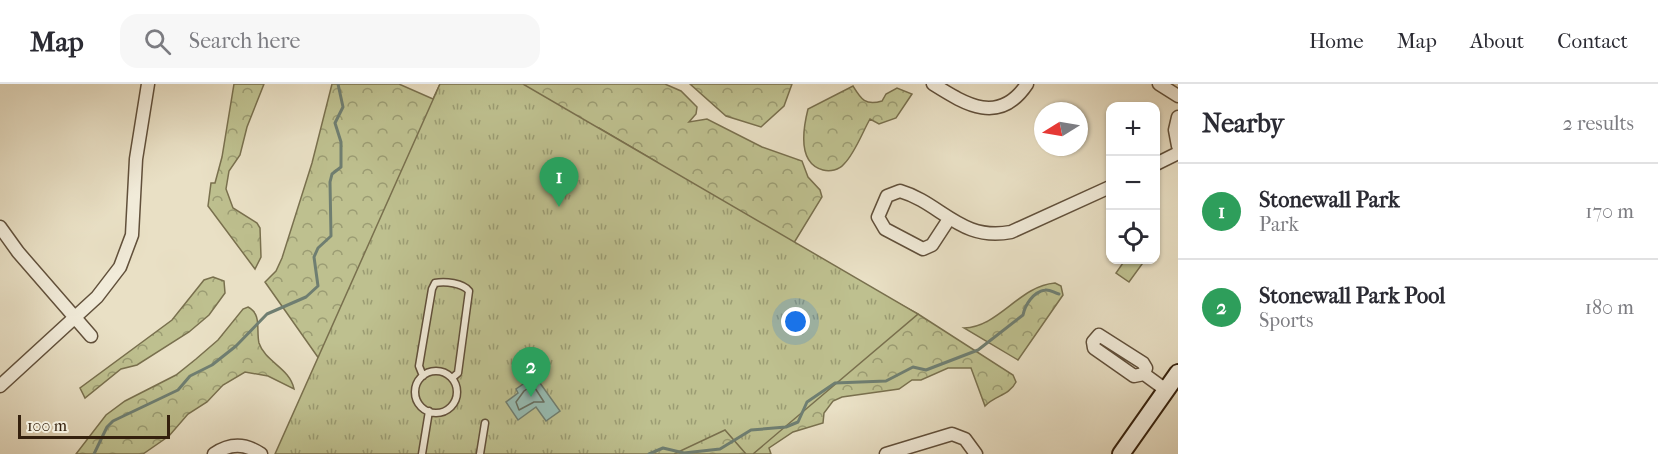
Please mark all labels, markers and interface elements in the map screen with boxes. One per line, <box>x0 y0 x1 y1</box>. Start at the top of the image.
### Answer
search box <box>120 14 540 68</box>
text: Map <box>30 25 84 58</box>
icon: search <box>141 25 174 58</box>
text: Search here <box>189 28 300 54</box>
text: Home <box>1309 29 1364 53</box>
text: Map <box>1397 29 1437 53</box>
text: About <box>1470 29 1524 53</box>
text: Contact <box>1557 29 1628 53</box>
north arrow <box>1034 102 1088 156</box>
map controls <box>1106 102 1160 264</box>
button: + <box>1106 102 1160 156</box>
text: Nearby <box>1202 108 1284 139</box>
text: 2 results <box>1563 112 1634 135</box>
button: − <box>1106 156 1160 210</box>
pin: 1 <box>540 158 578 207</box>
text: Stonewall Park <box>1259 187 1400 213</box>
text: 1 <box>1218 200 1225 223</box>
text: 170 m <box>1585 200 1634 223</box>
button: locate <box>1106 210 1160 264</box>
text: Park <box>1259 213 1299 236</box>
text: Stonewall Park Pool <box>1259 283 1445 309</box>
text: 2 <box>1216 296 1227 319</box>
text: 180 m <box>1585 296 1634 319</box>
your location <box>781 307 810 336</box>
text: Sports <box>1259 309 1313 332</box>
pin: 2 <box>512 348 550 397</box>
scale bar <box>18 412 170 440</box>
text: 100 m <box>27 416 67 435</box>

